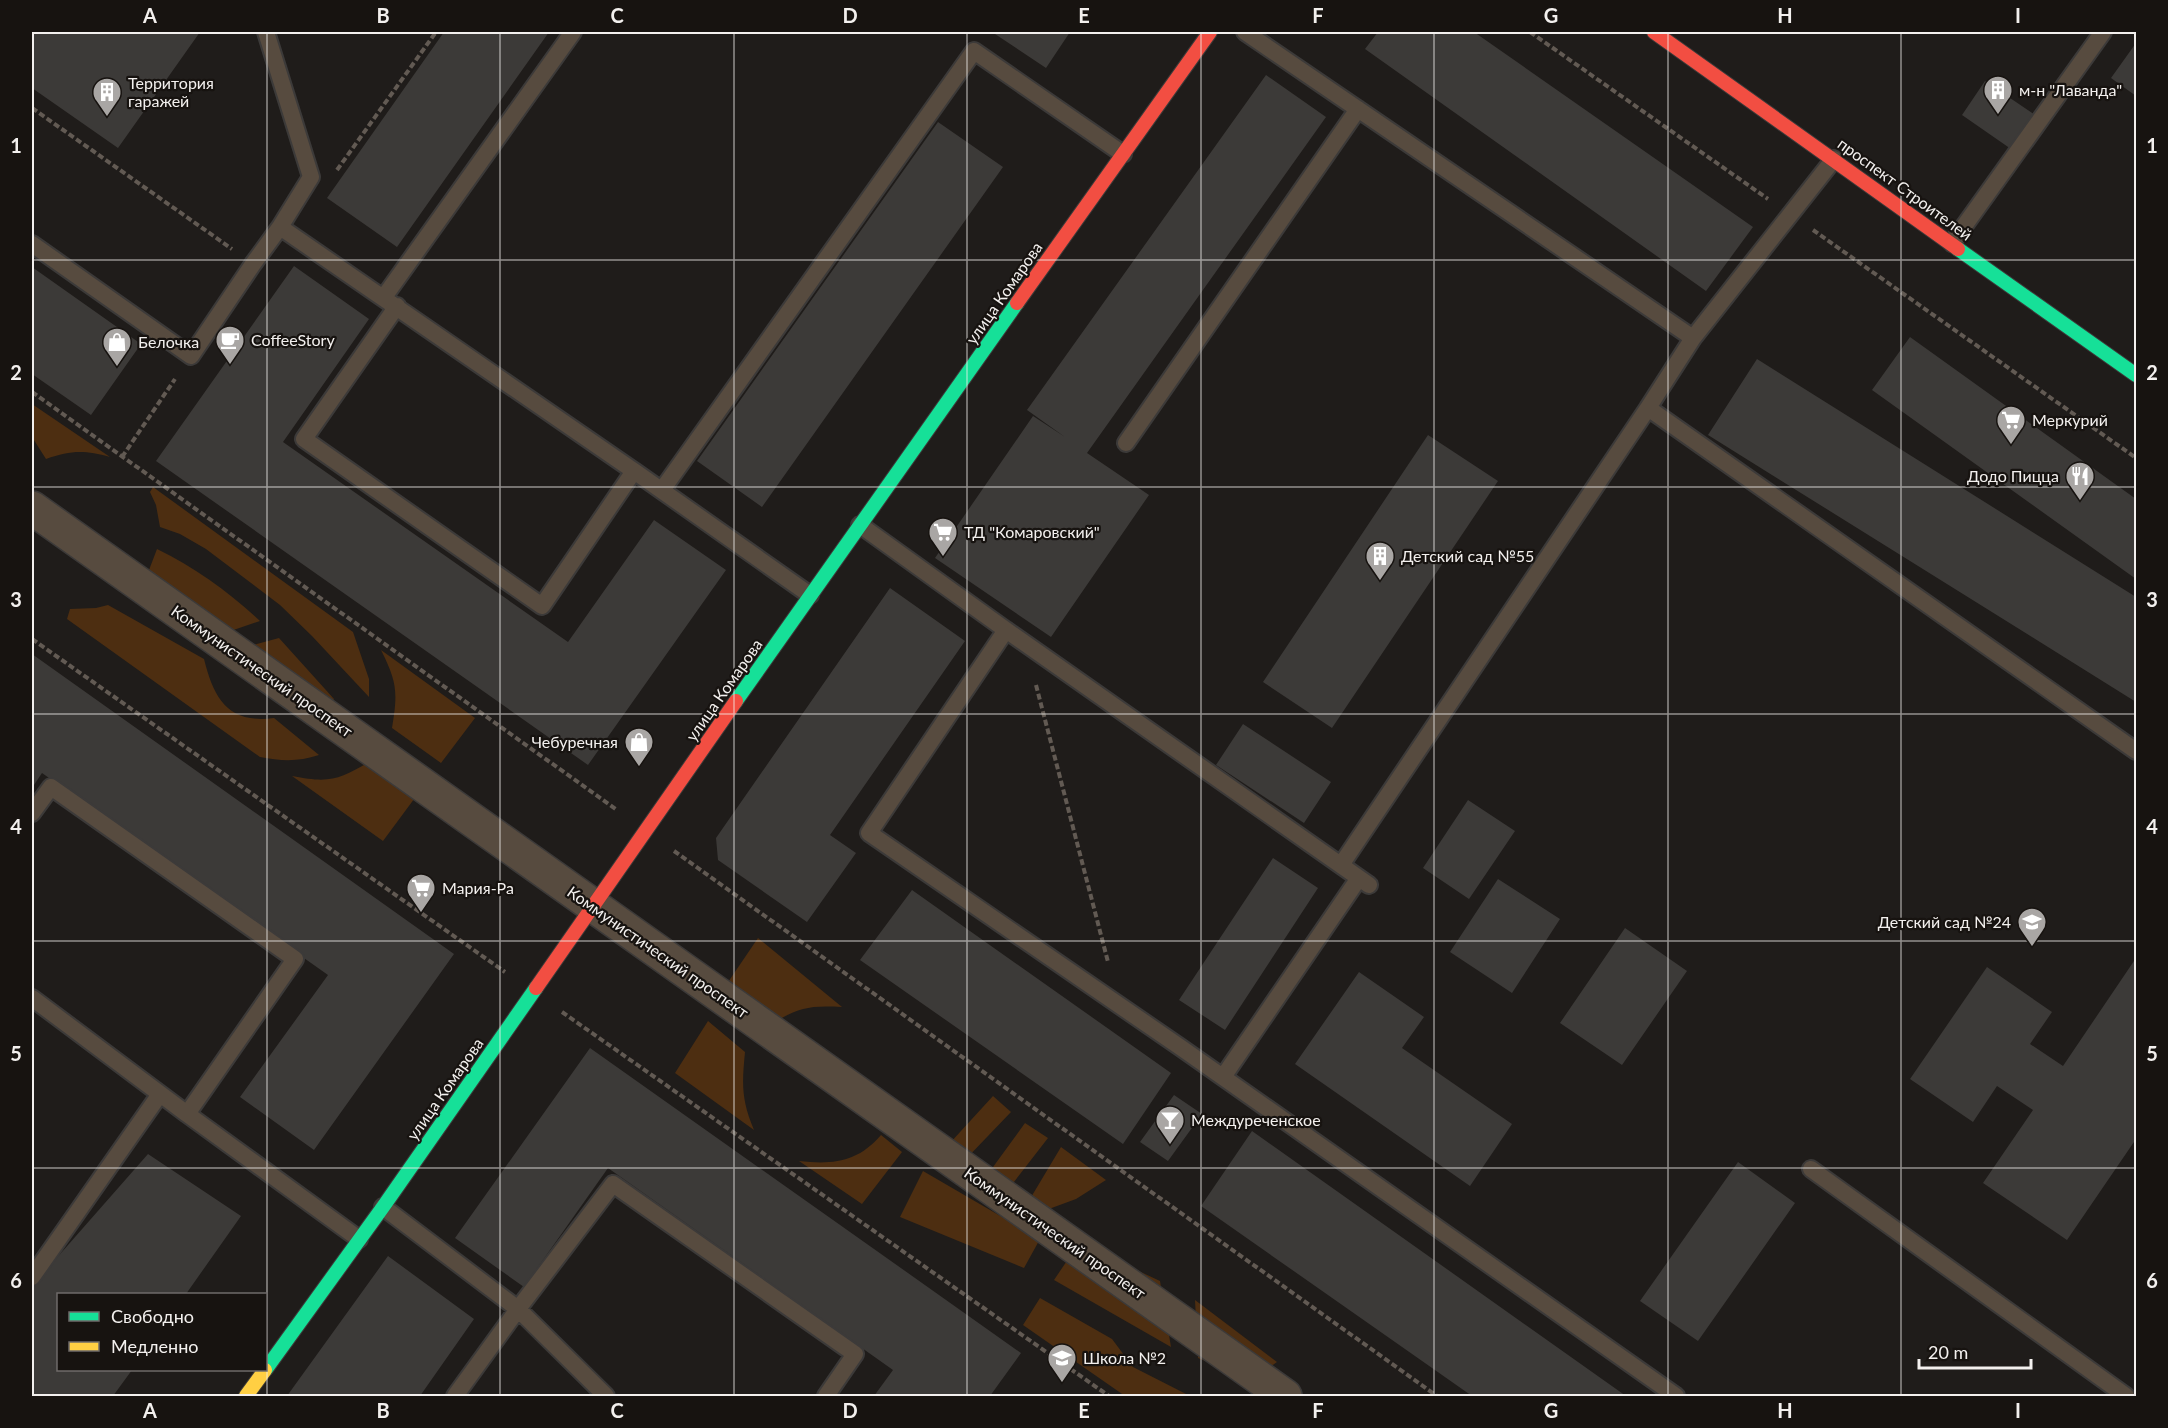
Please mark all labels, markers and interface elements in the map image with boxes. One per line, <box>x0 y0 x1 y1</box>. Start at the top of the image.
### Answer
text: A <box>142 3 157 27</box>
text: B <box>376 3 390 27</box>
text: C <box>610 3 624 27</box>
text: D <box>842 3 858 27</box>
text: E <box>1078 3 1090 27</box>
text: F <box>1312 3 1324 27</box>
text: G <box>1544 3 1558 27</box>
text: H <box>1777 3 1793 27</box>
text: I <box>2015 3 2021 27</box>
place label: Территория гаражей <box>128 73 214 110</box>
building icon: м-н "Лаванда" <box>1982 74 2014 116</box>
building icon: Территория гаражей <box>91 76 123 118</box>
place label: м-н "Лаванда" <box>2019 80 2122 99</box>
text: 1 <box>10 133 22 157</box>
street label: проспект Строителей <box>1834 133 1976 244</box>
text: 1 <box>2146 133 2158 157</box>
street label: улица Комарова <box>961 238 1046 347</box>
cafe icon: CoffeeStory <box>214 324 246 366</box>
shop icon: Белочка <box>101 326 133 368</box>
place label: CoffeeStory <box>251 330 335 349</box>
place label: Белочка <box>138 332 199 351</box>
text: 2 <box>10 360 22 384</box>
text: 2 <box>2146 360 2158 384</box>
supermarket icon: Меркурий <box>1995 404 2027 446</box>
place label: Меркурий <box>2032 410 2108 429</box>
restaurant icon: Додо Пицца <box>2064 460 2096 502</box>
place label: Додо Пицца <box>1967 466 2059 485</box>
supermarket icon: ТД "Комаровский" <box>927 516 959 558</box>
place label: ТД "Комаровский" <box>964 522 1100 541</box>
building icon: Детский сад №55 <box>1364 540 1396 582</box>
place label: Детский сад №55 <box>1401 546 1534 565</box>
text: 3 <box>10 587 22 611</box>
text: 3 <box>2146 587 2158 611</box>
street label: Коммунистический проспект <box>168 601 357 741</box>
street label: улица Комарова <box>681 635 766 744</box>
shop icon: Чебуречная <box>623 726 655 768</box>
place label: Чебуречная <box>531 732 618 751</box>
text: 4 <box>10 814 22 838</box>
text: 4 <box>2146 814 2158 838</box>
supermarket icon: Мария-Ра <box>405 872 437 914</box>
place label: Мария-Ра <box>442 878 514 897</box>
street label: Коммунистический проспект <box>564 882 753 1022</box>
school or university icon: Детский сад №24 <box>2016 906 2048 948</box>
place label: Детский сад №24 <box>1878 912 2011 931</box>
street label: улица Комарова <box>402 1034 487 1143</box>
text: 5 <box>10 1041 22 1065</box>
text: 5 <box>2146 1041 2158 1065</box>
bar icon: Междуреченское <box>1154 1104 1186 1146</box>
place label: Междуреченское <box>1191 1110 1321 1129</box>
street label: Коммунистический проспект <box>961 1163 1150 1303</box>
text: 6 <box>10 1268 22 1292</box>
text: 6 <box>2146 1268 2158 1292</box>
legend <box>57 1293 267 1371</box>
text: Свободно <box>111 1305 194 1327</box>
scale bar <box>1919 1332 2032 1370</box>
text: Медленно <box>111 1335 199 1357</box>
text: 20 m <box>1928 1341 1968 1363</box>
school or university icon: Школа №2 <box>1046 1342 1078 1384</box>
place label: Школа №2 <box>1083 1348 1166 1367</box>
text: A <box>142 1398 157 1422</box>
text: B <box>376 1398 390 1422</box>
text: C <box>610 1398 624 1422</box>
text: D <box>842 1398 858 1422</box>
text: E <box>1078 1398 1090 1422</box>
text: F <box>1312 1398 1324 1422</box>
text: G <box>1544 1398 1558 1422</box>
text: H <box>1777 1398 1793 1422</box>
text: I <box>2015 1398 2021 1422</box>

